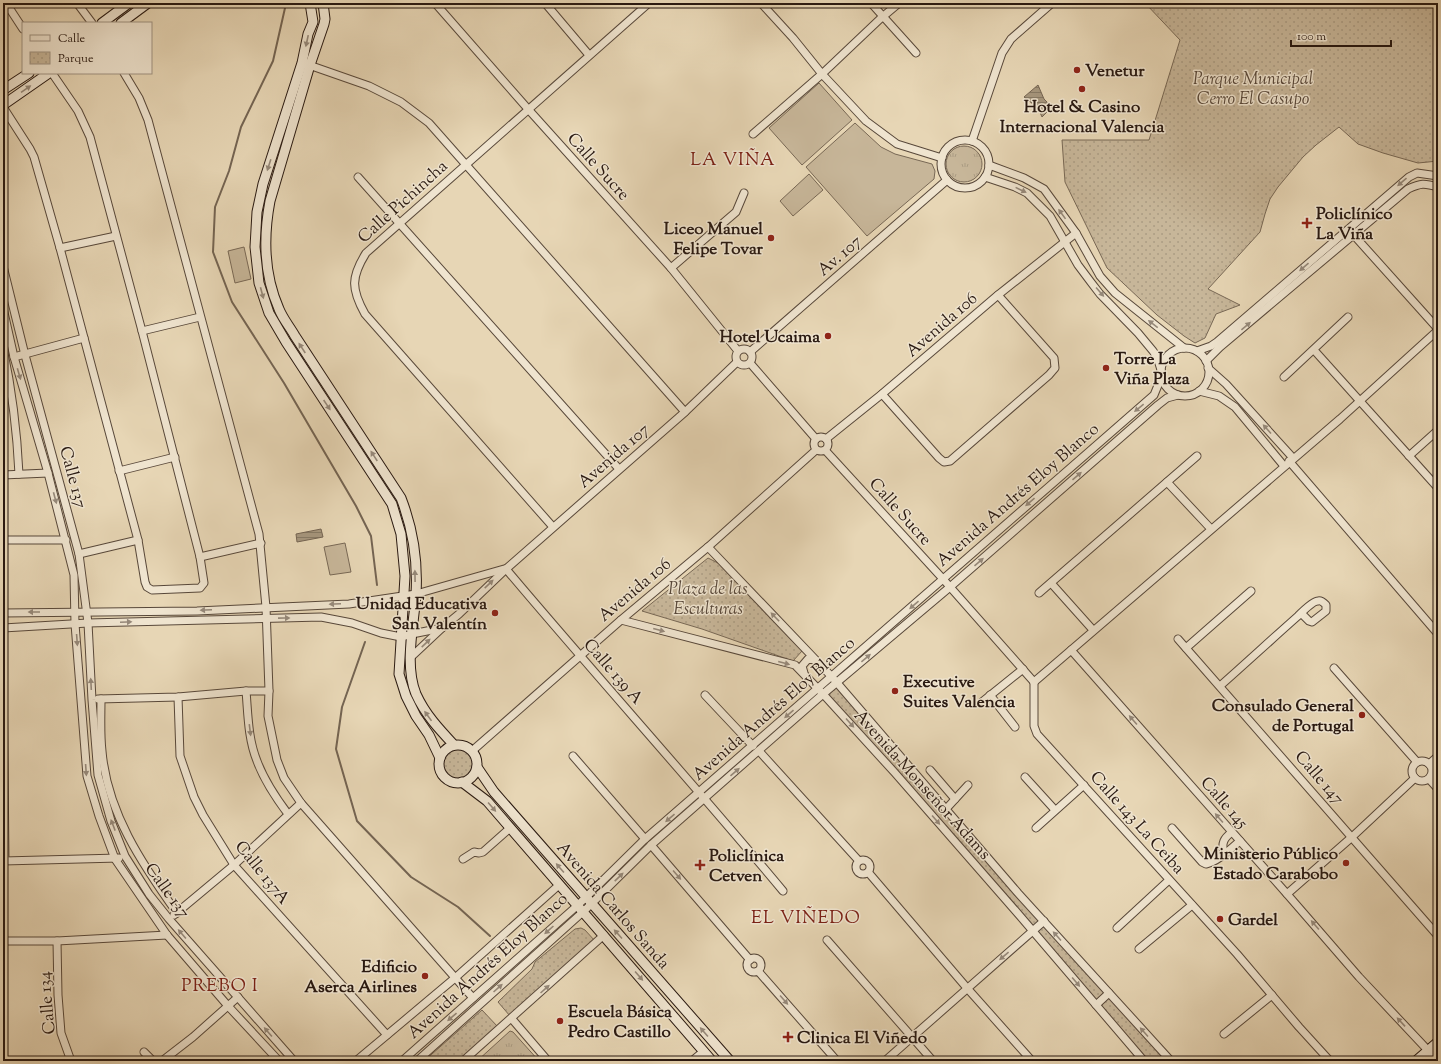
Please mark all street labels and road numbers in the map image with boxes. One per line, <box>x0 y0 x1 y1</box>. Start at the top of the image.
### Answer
street label: Calle Sucre <box>560 128 635 207</box>
street label: Calle Pichincha <box>353 155 454 250</box>
street label: Av. 107 <box>813 230 868 283</box>
street label: Avenida 106 <box>901 288 983 363</box>
street label: Avenida 107 <box>573 418 656 494</box>
street label: Avenida Andrés Eloy Blanco <box>932 418 1105 573</box>
street label: Calle 137 <box>52 444 92 512</box>
street label: Calle Sucre <box>862 473 937 552</box>
street label: Avenida 106 <box>594 553 677 628</box>
street label: Avenida Andrés Eloy Blanco <box>688 632 861 787</box>
street label: Calle 139 A <box>577 634 648 711</box>
street label: Avenida Monseñor Adams <box>847 705 996 866</box>
street label: Calle 147 <box>1288 746 1349 811</box>
street label: Calle 143 La Ceiba <box>1084 766 1190 880</box>
street label: Calle 145 <box>1194 772 1253 835</box>
street label: Calle 137A <box>228 836 295 910</box>
street label: Avenida Carlos Sanda <box>550 837 675 975</box>
street label: Calle 137 <box>138 859 195 924</box>
street label: Avenida Andrés Eloy Blanco <box>403 888 574 1045</box>
street label: Calle 134 <box>33 970 63 1035</box>

